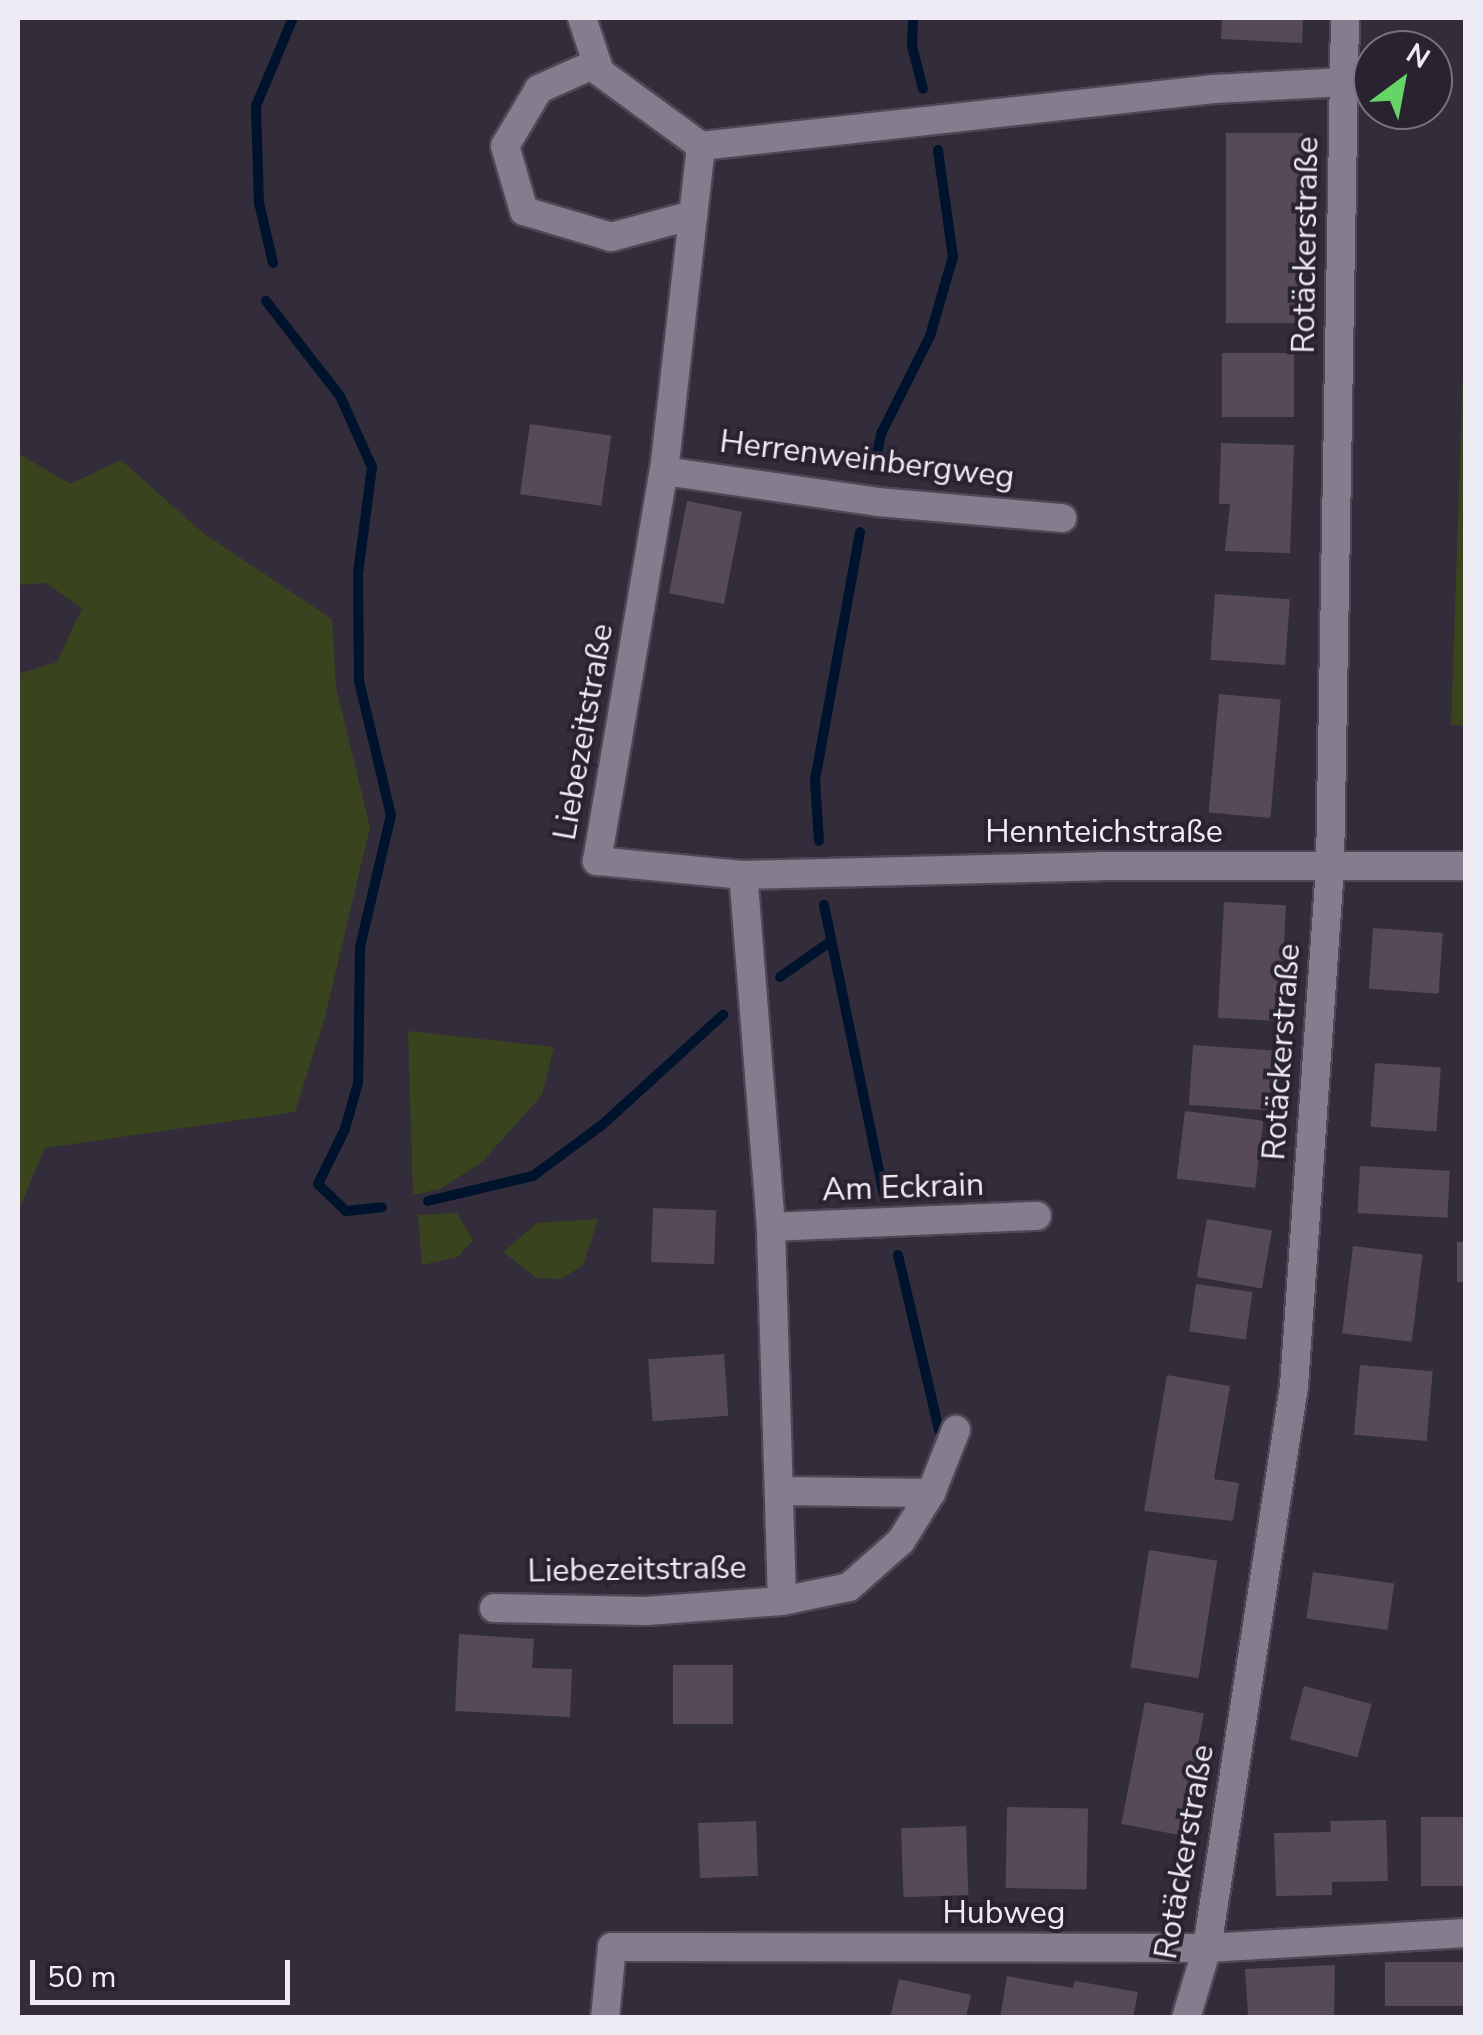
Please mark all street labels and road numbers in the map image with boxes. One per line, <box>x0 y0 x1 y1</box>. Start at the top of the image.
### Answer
street label: Rotäckerstraße <box>1285 136 1327 354</box>
street label: Herrenweinbergweg <box>717 423 1017 497</box>
street label: Liebezeitstraße <box>546 621 622 843</box>
street label: Hennteichstraße <box>985 813 1223 851</box>
street label: Rotäckerstraße <box>1255 942 1309 1162</box>
street label: Am Eckrain <box>821 1166 985 1210</box>
street label: Liebezeitstraße <box>527 1549 747 1591</box>
street label: Rotäckerstraße <box>1147 1742 1223 1962</box>
street label: Hubweg <box>942 1894 1066 1932</box>

